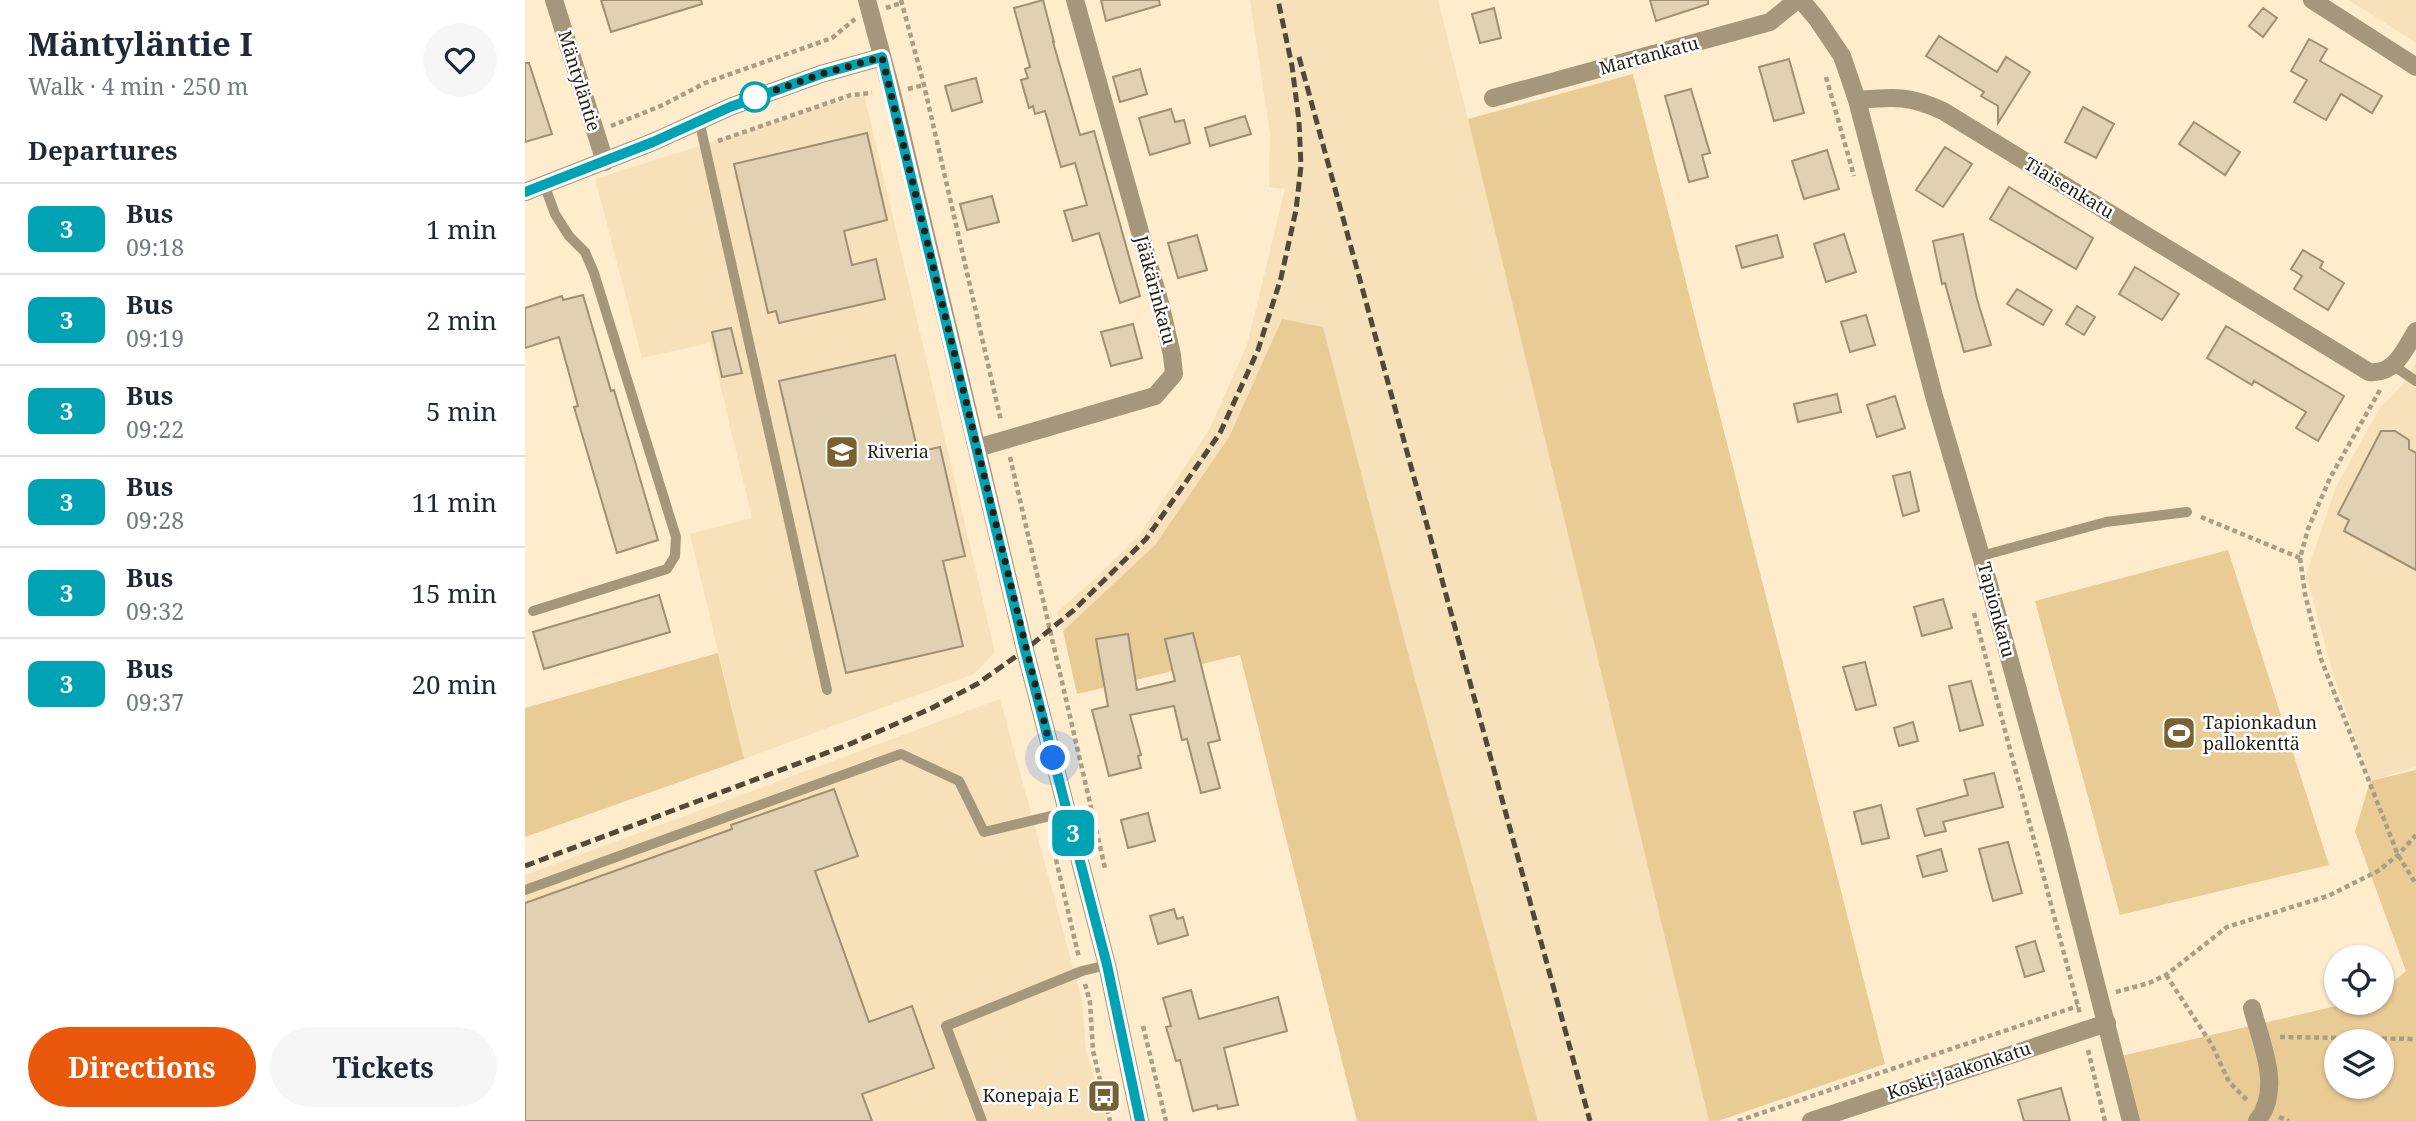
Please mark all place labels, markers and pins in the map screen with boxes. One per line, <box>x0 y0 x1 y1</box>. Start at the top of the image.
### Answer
unlabelled marker <box>740 82 770 112</box>
school or university icon: Riveria <box>823 433 861 471</box>
place label: Riveria <box>867 439 929 463</box>
place label: Tapionkadun pallokenttä <box>2203 710 2318 755</box>
sports icon: Tapionkadun pallokenttä <box>2160 714 2198 752</box>
bus stop icon: Konepaja E <box>1085 1077 1123 1115</box>
place label: Konepaja E <box>983 1083 1079 1107</box>

